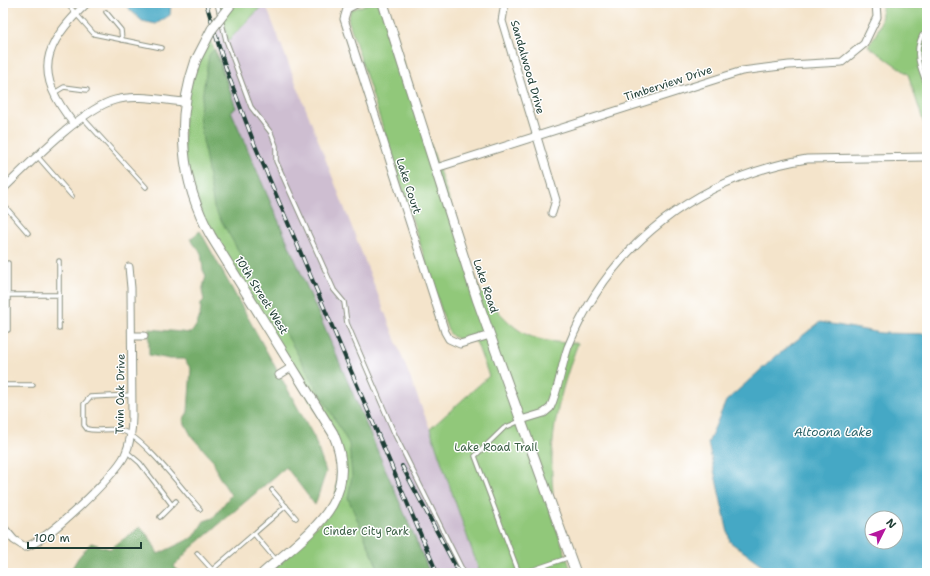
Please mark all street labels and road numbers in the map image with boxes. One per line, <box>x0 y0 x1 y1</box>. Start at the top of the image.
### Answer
street label: Sandalwood Drive <box>507 18 548 116</box>
street label: Timberview Drive <box>622 62 714 105</box>
street label: Lake Court <box>392 156 425 216</box>
street label: 10th Street West <box>231 253 292 337</box>
street label: Lake Road <box>469 257 502 315</box>
street label: Twin Oak Drive <box>112 354 129 434</box>

